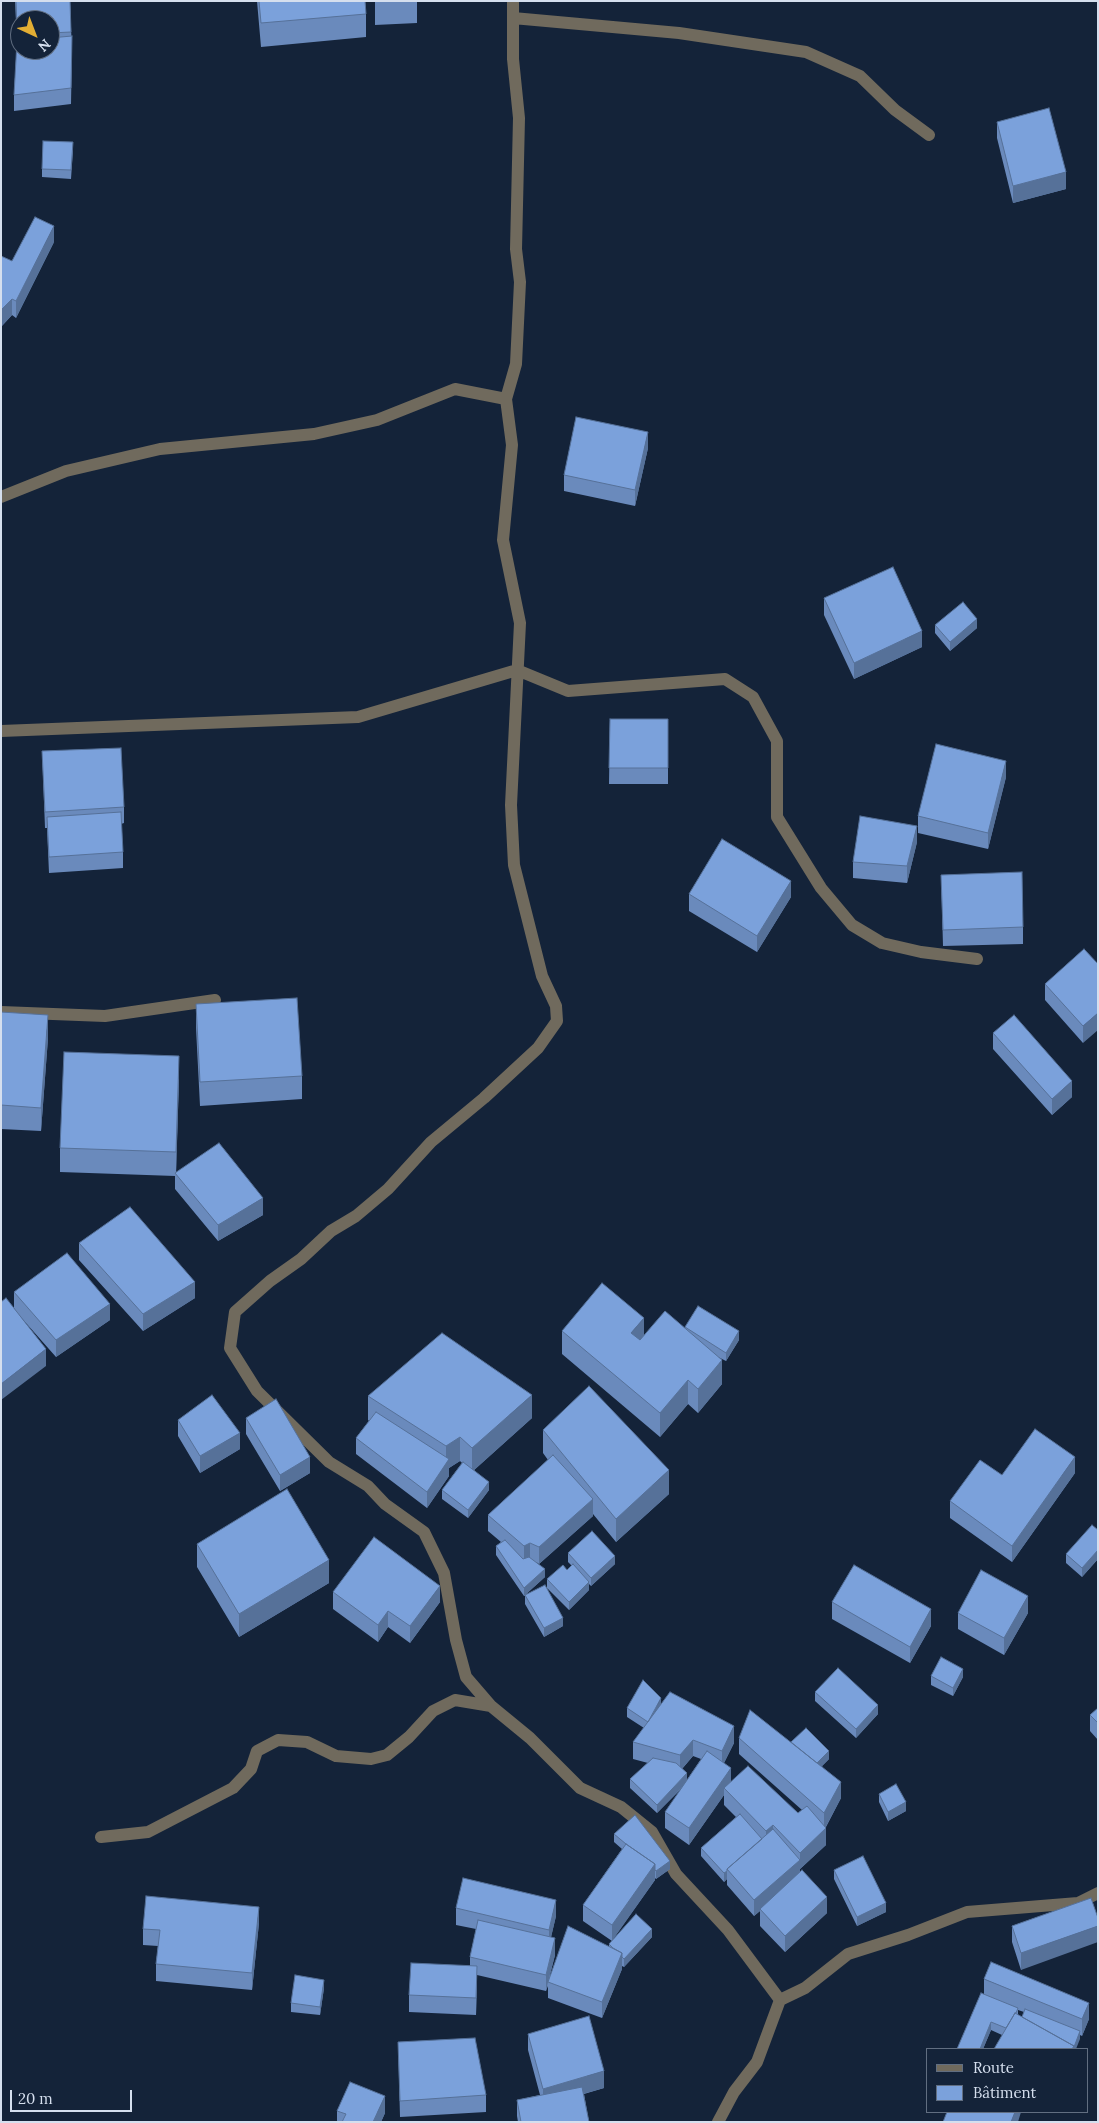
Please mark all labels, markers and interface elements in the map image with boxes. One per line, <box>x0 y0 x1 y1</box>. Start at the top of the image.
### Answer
north arrow <box>10 10 60 60</box>
text: N <box>34 35 55 56</box>
legend <box>926 2048 1089 2113</box>
text: Route <box>973 2058 1014 2077</box>
scale bar <box>12 2080 135 2112</box>
text: Bâtiment <box>973 2083 1036 2102</box>
text: 20 m <box>18 2089 53 2108</box>

